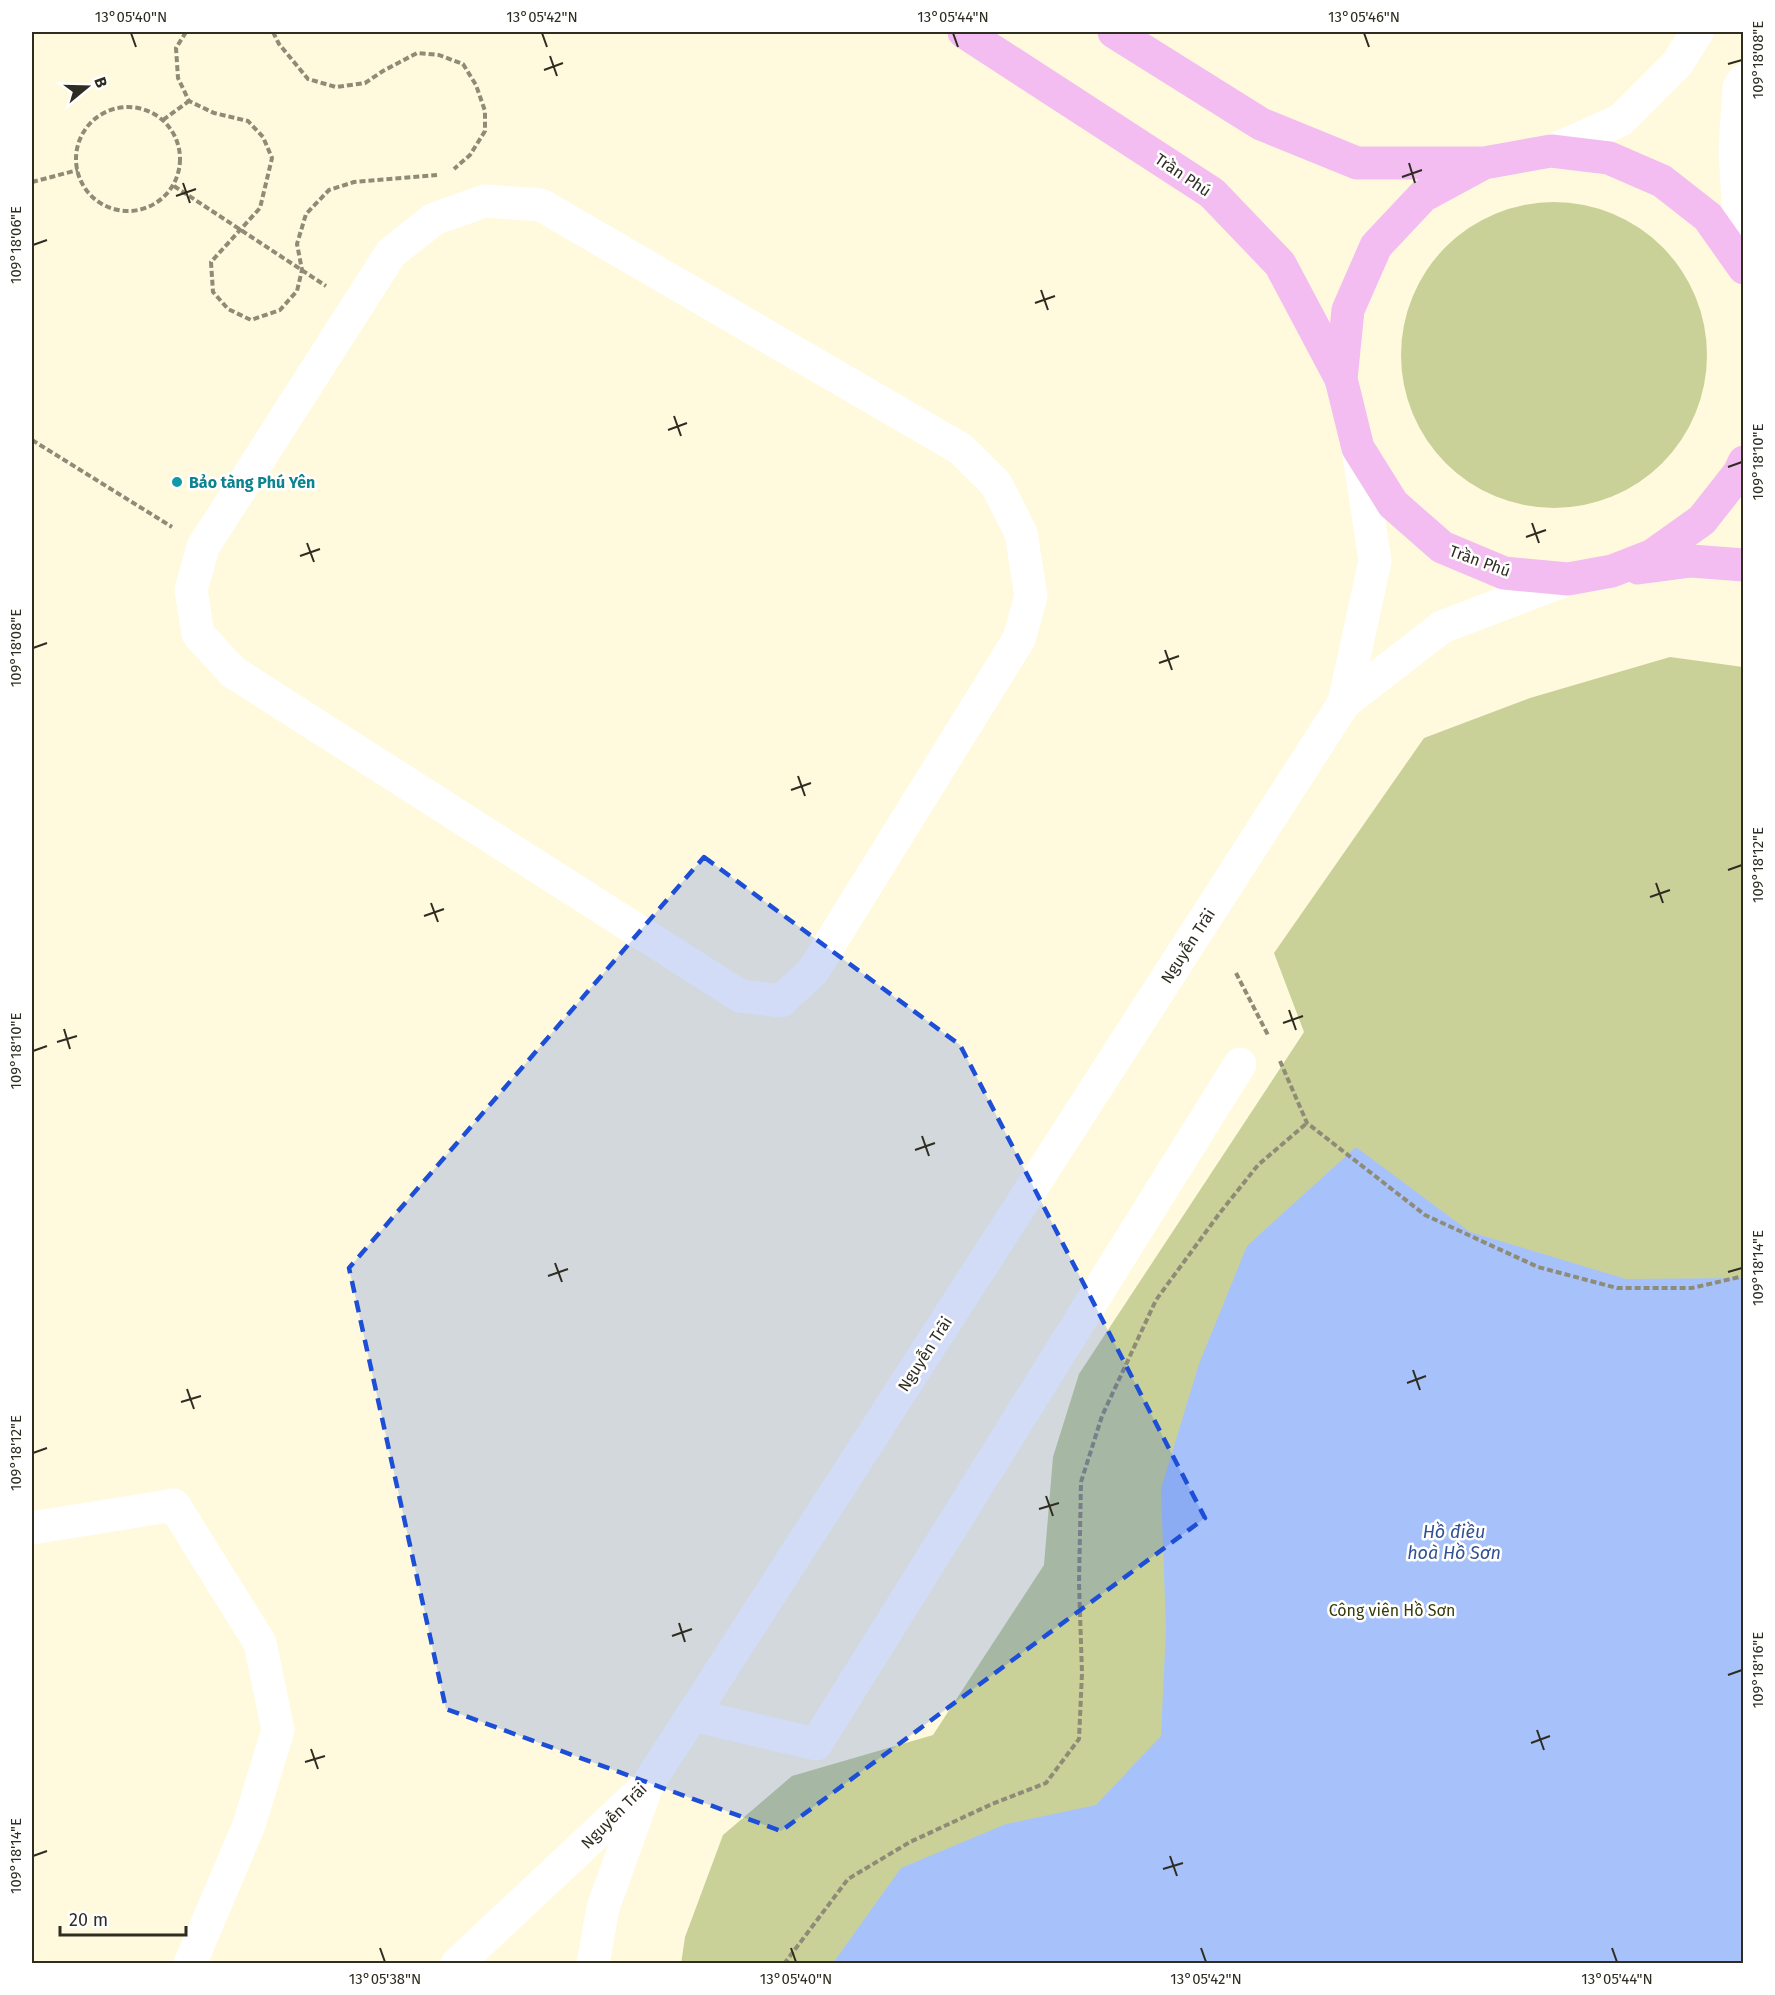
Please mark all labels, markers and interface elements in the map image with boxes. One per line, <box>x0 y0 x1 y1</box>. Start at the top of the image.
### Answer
text: 13°05'40"N <box>95 8 167 26</box>
text: 13°05'42"N <box>506 8 578 26</box>
text: 13°05'44"N <box>917 8 989 26</box>
text: 13°05'46"N <box>1328 8 1400 26</box>
text: 109°18'08"E <box>1749 21 1767 99</box>
north arrow <box>57 57 117 117</box>
text: B <box>90 75 111 90</box>
street label: Trần Phú <box>1151 149 1215 201</box>
text: 109°18'06"E <box>7 206 25 284</box>
text: 109°18'10"E <box>1749 424 1767 500</box>
place label: Bảo tàng Phú Yên <box>189 473 315 492</box>
marker: Bảo tàng Phú Yên <box>170 475 184 489</box>
street label: Trần Phú <box>1447 540 1513 581</box>
text: 109°18'08"E <box>7 609 25 687</box>
text: 109°18'12"E <box>1749 827 1767 903</box>
street label: Nguyễn Trãi <box>1157 905 1219 987</box>
text: 109°18'10"E <box>7 1013 25 1089</box>
text: 109°18'14"E <box>1749 1230 1767 1306</box>
street label: Nguyễn Trãi <box>894 1313 956 1395</box>
text: 109°18'12"E <box>7 1415 25 1491</box>
water label: Hồ điều hoà Hồ Sơn <box>1407 1521 1501 1564</box>
park label: Công viên Hồ Sơn <box>1329 1600 1455 1620</box>
text: 109°18'16"E <box>1749 1632 1767 1708</box>
street label: Nguyễn Trãi <box>577 1779 651 1853</box>
text: 109°18'14"E <box>7 1818 25 1894</box>
scale bar <box>60 1899 186 1937</box>
text: 20 m <box>69 1909 108 1931</box>
text: 13°05'38"N <box>349 1970 421 1988</box>
text: 13°05'40"N <box>760 1970 832 1988</box>
text: 13°05'42"N <box>1170 1970 1242 1988</box>
text: 13°05'44"N <box>1581 1970 1653 1988</box>

